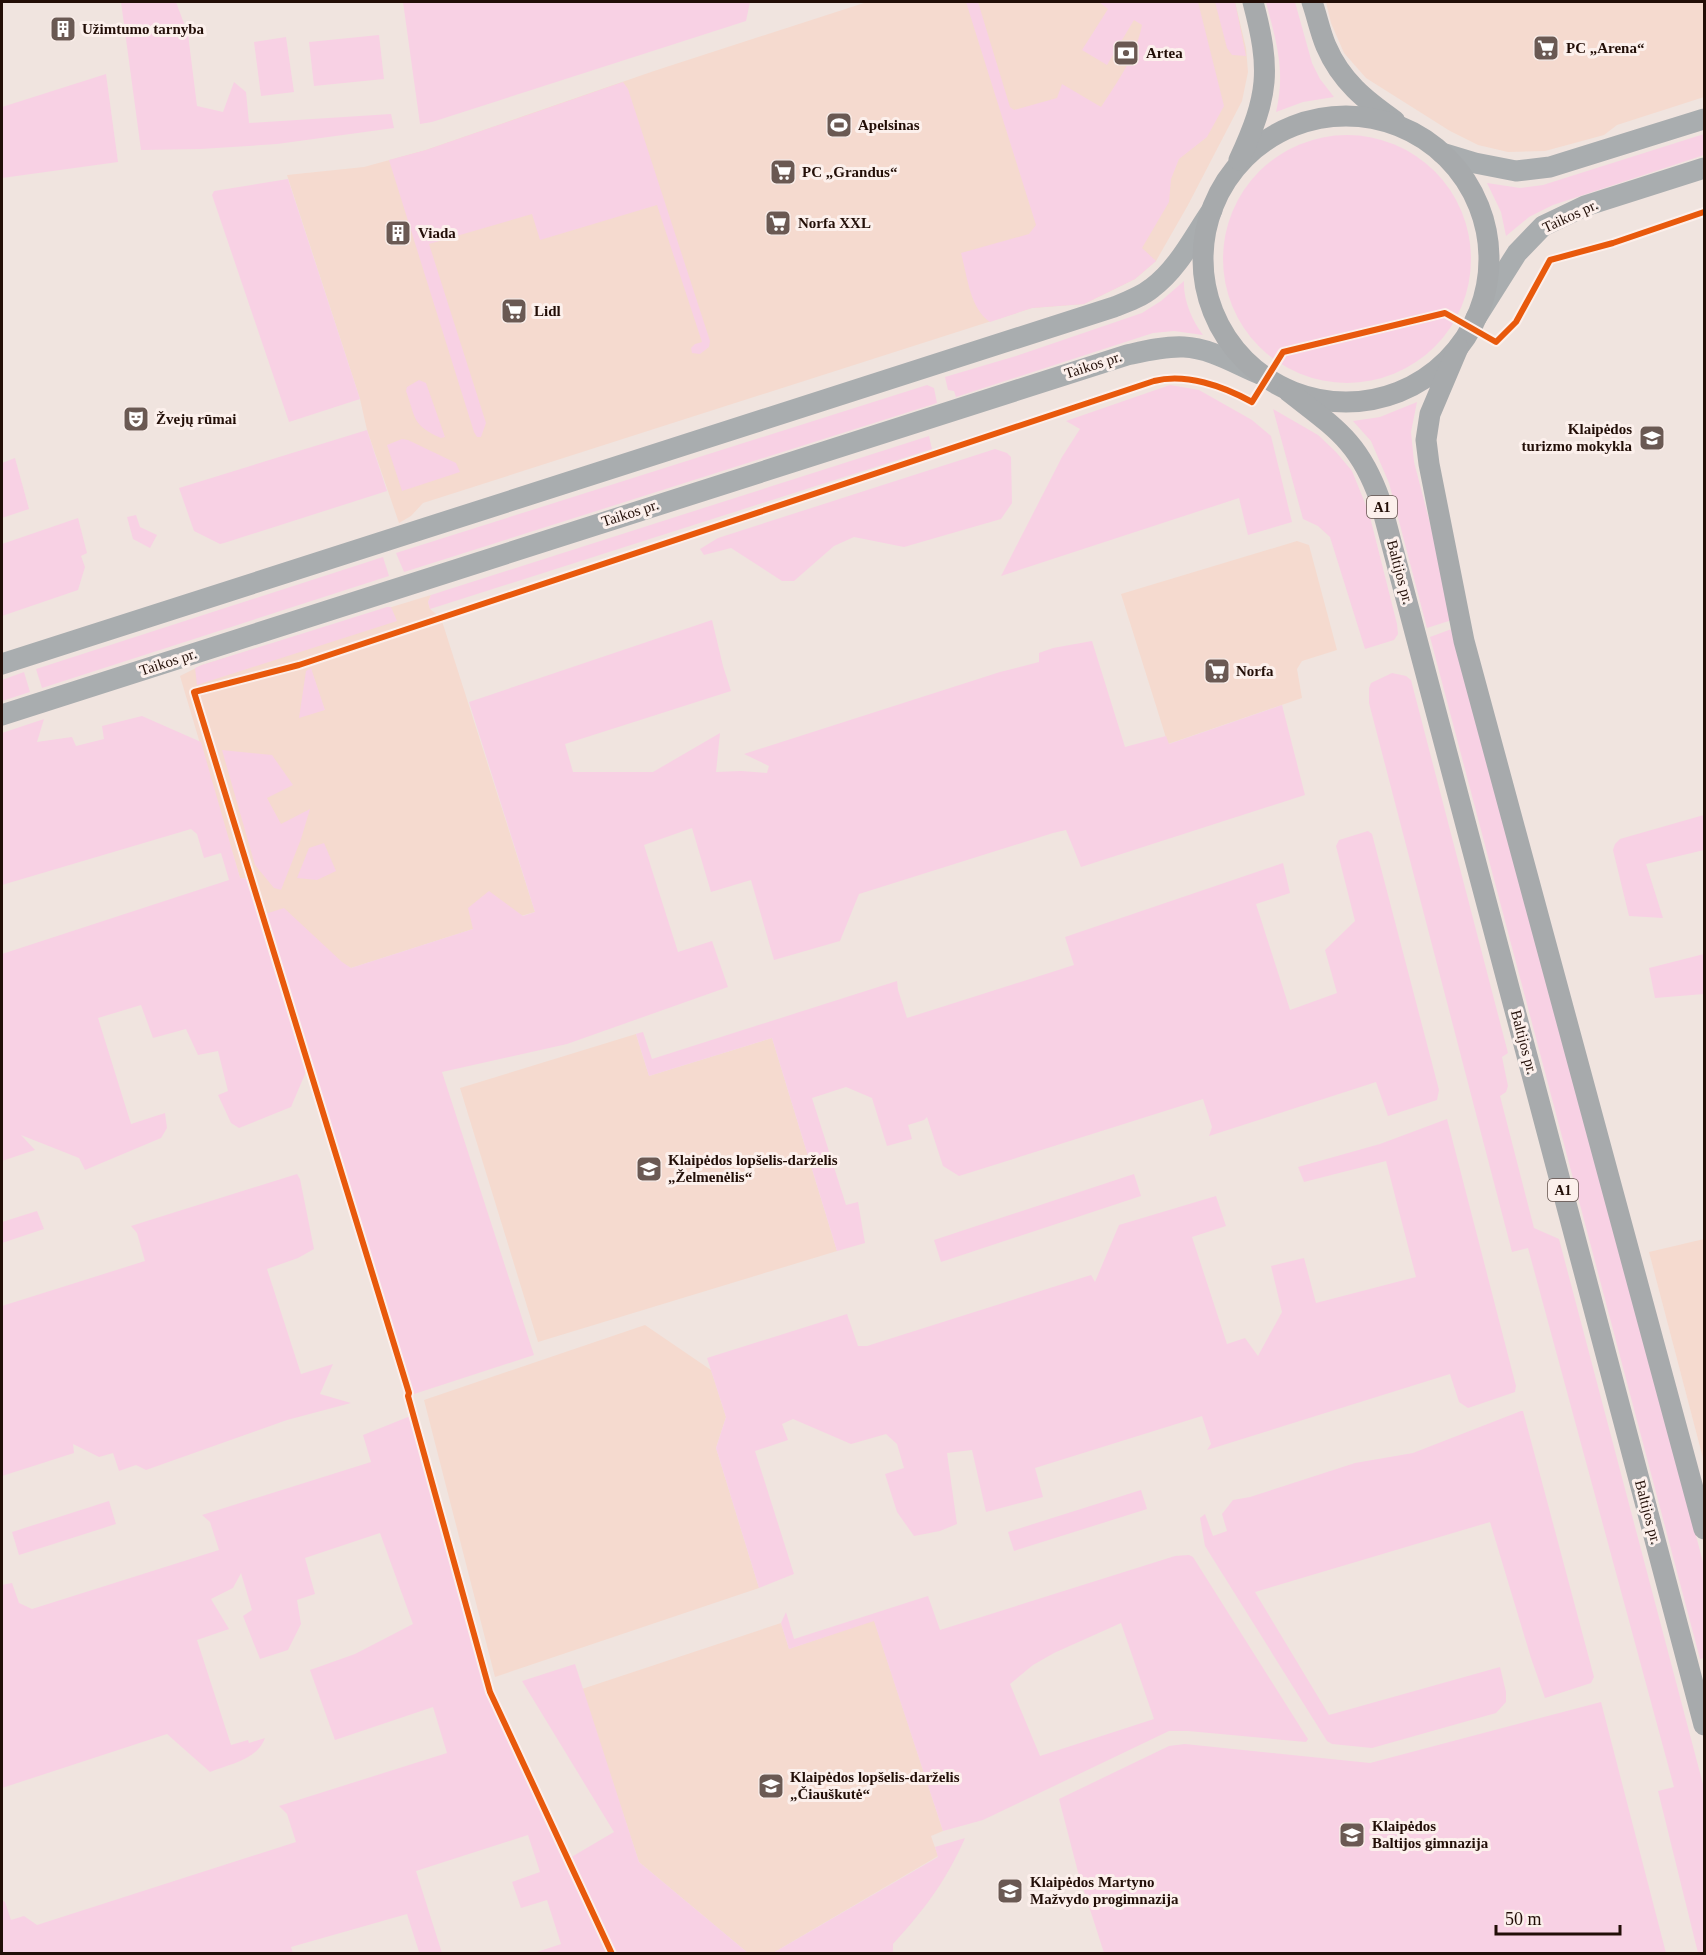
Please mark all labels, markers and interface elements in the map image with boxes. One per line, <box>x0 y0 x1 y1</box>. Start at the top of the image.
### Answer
building icon: Užimtumo tarnyba <box>48 14 78 44</box>
place label: Užimtumo tarnyba <box>82 21 205 37</box>
supermarket icon: PC „Arena“ <box>1531 33 1561 63</box>
bank icon: Artea <box>1111 38 1141 68</box>
place label: PC „Arena“ <box>1566 40 1645 56</box>
place label: Artea <box>1146 45 1183 61</box>
sports icon: Apelsinas <box>824 110 854 140</box>
place label: Apelsinas <box>858 117 920 133</box>
supermarket icon: PC „Grandus“ <box>768 157 798 187</box>
place label: PC „Grandus“ <box>802 164 898 180</box>
street label: Taikos pr. <box>1540 196 1600 236</box>
supermarket icon: Norfa XXL <box>763 208 793 238</box>
place label: Norfa XXL <box>798 215 871 231</box>
building icon: Viada <box>383 218 413 248</box>
place label: Viada <box>418 225 456 241</box>
supermarket icon: Lidl <box>499 296 529 326</box>
place label: Lidl <box>534 303 561 319</box>
street label: Taikos pr. <box>1062 348 1124 382</box>
theatre icon: Žvejų rūmai <box>121 404 151 434</box>
place label: Žvejų rūmai <box>156 411 236 427</box>
place label: Klaipėdos turizmo mokykla <box>1522 421 1632 454</box>
school or university icon: Klaipėdos turizmo mokykla <box>1637 423 1667 453</box>
street label: Taikos pr. <box>599 496 661 530</box>
road number: A1 <box>1367 496 1397 518</box>
street label: Baltijos pr. <box>1384 538 1416 606</box>
street label: Taikos pr. <box>137 645 199 679</box>
supermarket icon: Norfa <box>1202 656 1232 686</box>
place label: Norfa <box>1236 663 1274 679</box>
street label: Baltijos pr. <box>1508 1008 1540 1076</box>
place label: Klaipėdos lopšelis-darželis „Želmenėlis“ <box>668 1152 838 1185</box>
school or university icon: Klaipėdos lopšelis-darželis „Želmenėlis“ <box>634 1154 664 1184</box>
road number: A1 <box>1548 1179 1578 1201</box>
street label: Baltijos pr. <box>1632 1478 1664 1546</box>
place label: Klaipėdos lopšelis-darželis „Čiauškutė“ <box>790 1769 960 1802</box>
school or university icon: Klaipėdos lopšelis-darželis „Čiauškutė“ <box>756 1771 786 1801</box>
place label: Klaipėdos Baltijos gimnazija <box>1372 1818 1489 1851</box>
school or university icon: Klaipėdos Baltijos gimnazija <box>1337 1820 1367 1850</box>
place label: Klaipėdos Martyno Mažvydo progimnazija <box>1030 1874 1179 1907</box>
school or university icon: Klaipėdos Martyno Mažvydo progimnazija <box>995 1876 1025 1906</box>
scale bar <box>1496 1898 1620 1936</box>
text: 50 m <box>1505 1909 1542 1929</box>

